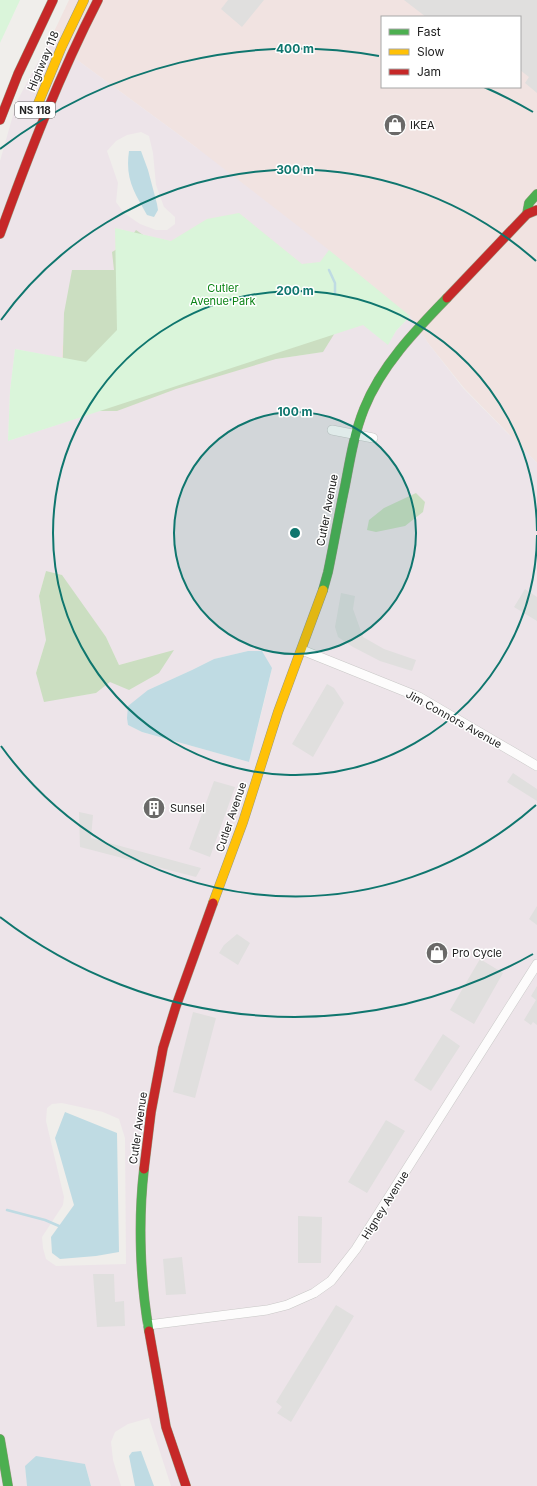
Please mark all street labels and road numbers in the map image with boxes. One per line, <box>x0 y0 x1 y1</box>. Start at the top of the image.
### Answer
street label: Highway 118 <box>24 29 62 93</box>
road number: NS 118 <box>15 102 55 118</box>
street label: Cutler Avenue <box>313 473 341 547</box>
street label: Jim Connors Avenue <box>404 687 504 751</box>
street label: Cutler Avenue <box>212 780 250 854</box>
street label: Cutler Avenue <box>126 1091 150 1165</box>
street label: Higney Avenue <box>358 1168 412 1242</box>

